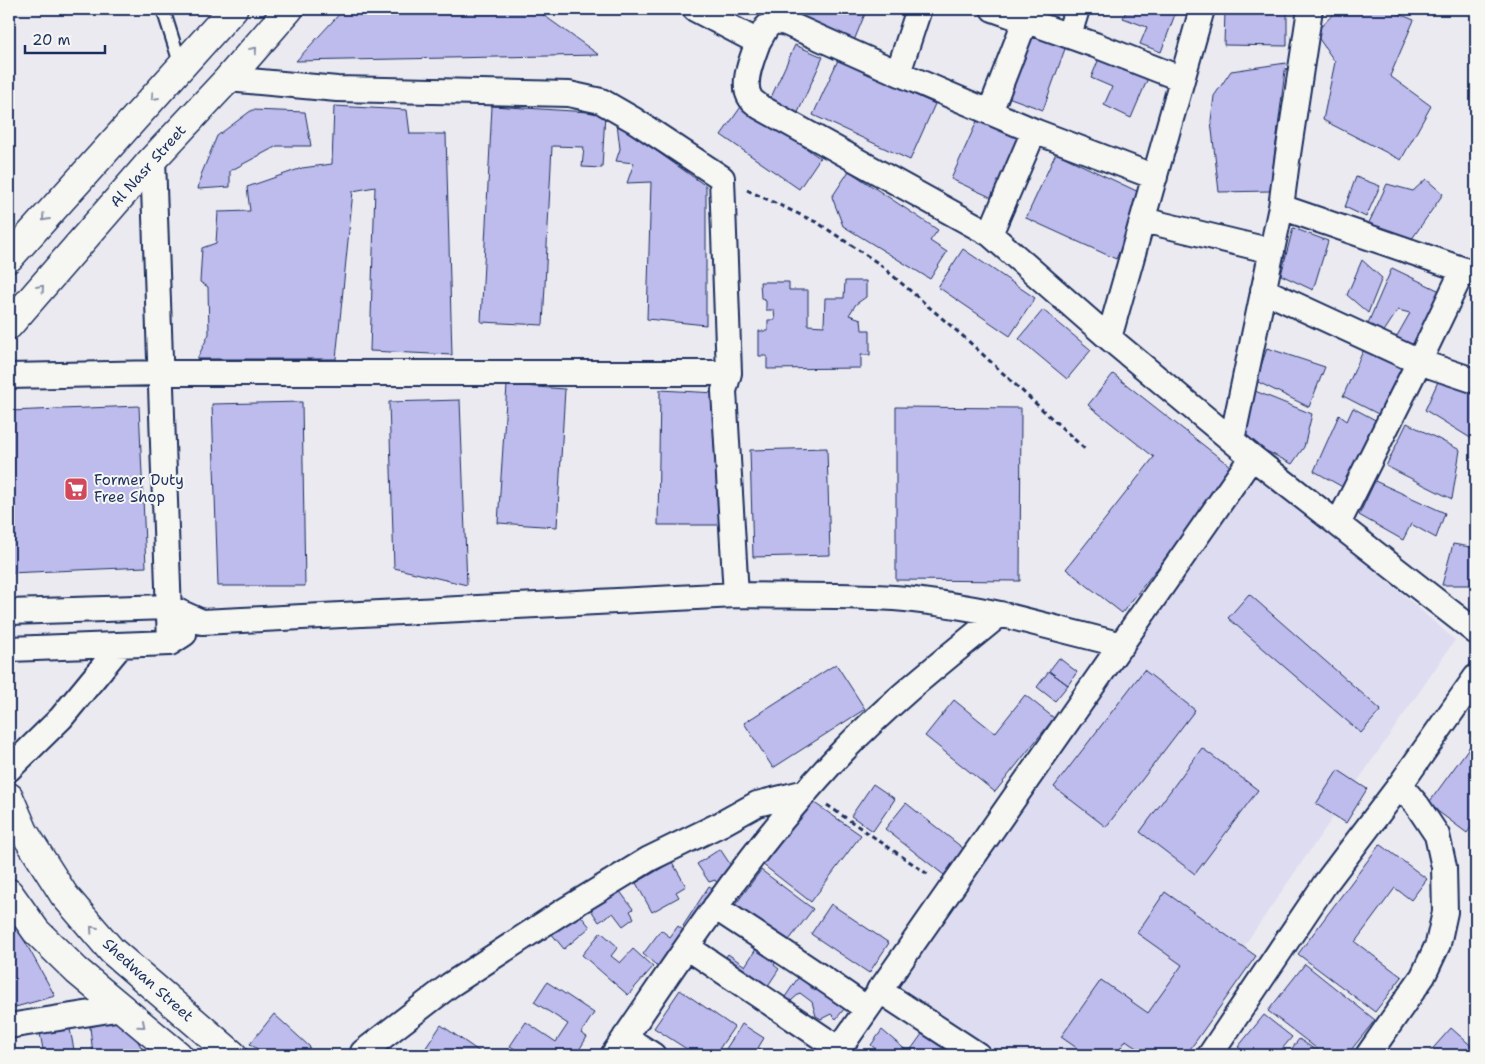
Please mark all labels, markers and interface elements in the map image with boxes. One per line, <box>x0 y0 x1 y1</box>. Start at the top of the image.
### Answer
scale bar <box>25 22 105 54</box>
text: 20 m <box>32 30 71 50</box>
one-way arrow <box>248 46 257 55</box>
one-way arrow <box>150 91 159 100</box>
street label: Al Nasr Street <box>106 120 190 212</box>
one-way arrow <box>42 212 51 221</box>
one-way arrow <box>35 285 44 294</box>
place label: Former Duty Free Shop <box>94 470 184 507</box>
supermarket icon: Former Duty Free Shop <box>63 476 89 502</box>
one-way arrow <box>90 926 99 935</box>
street label: Shedwan Street <box>98 934 198 1026</box>
one-way arrow <box>137 1020 146 1029</box>

